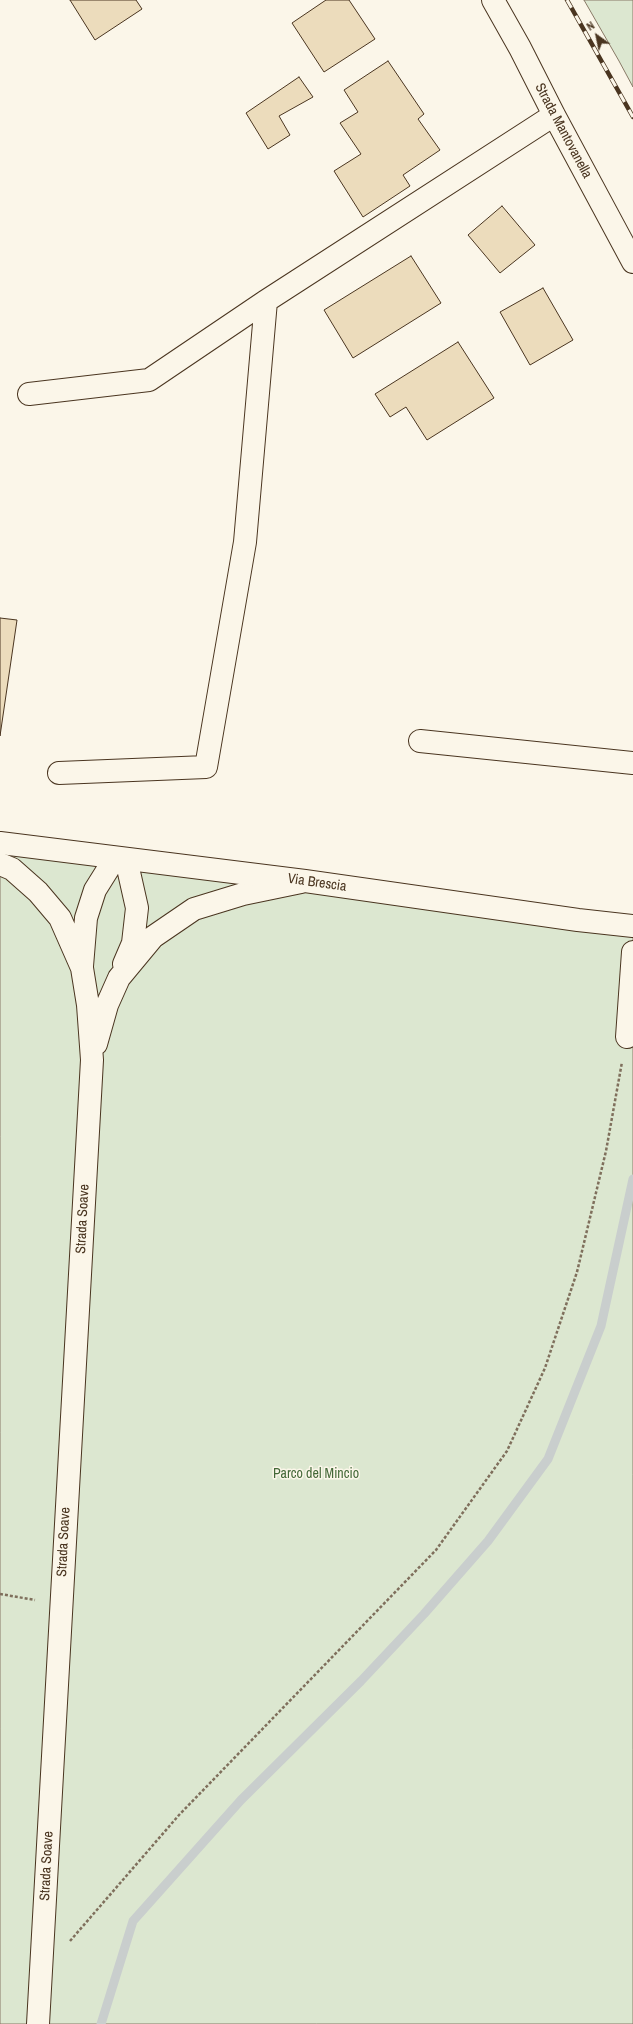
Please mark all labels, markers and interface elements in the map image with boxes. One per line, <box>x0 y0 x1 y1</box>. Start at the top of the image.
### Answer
north arrow <box>577 16 617 56</box>
text: N <box>584 18 597 34</box>
street label: Strada Mantovanella <box>531 81 595 181</box>
street label: Via Brescia <box>287 871 347 895</box>
street label: Strada Soave <box>73 1184 93 1254</box>
park label: Parco del Mincio <box>273 1466 359 1482</box>
street label: Strada Soave <box>54 1507 74 1577</box>
street label: Strada Soave <box>37 1831 57 1901</box>

